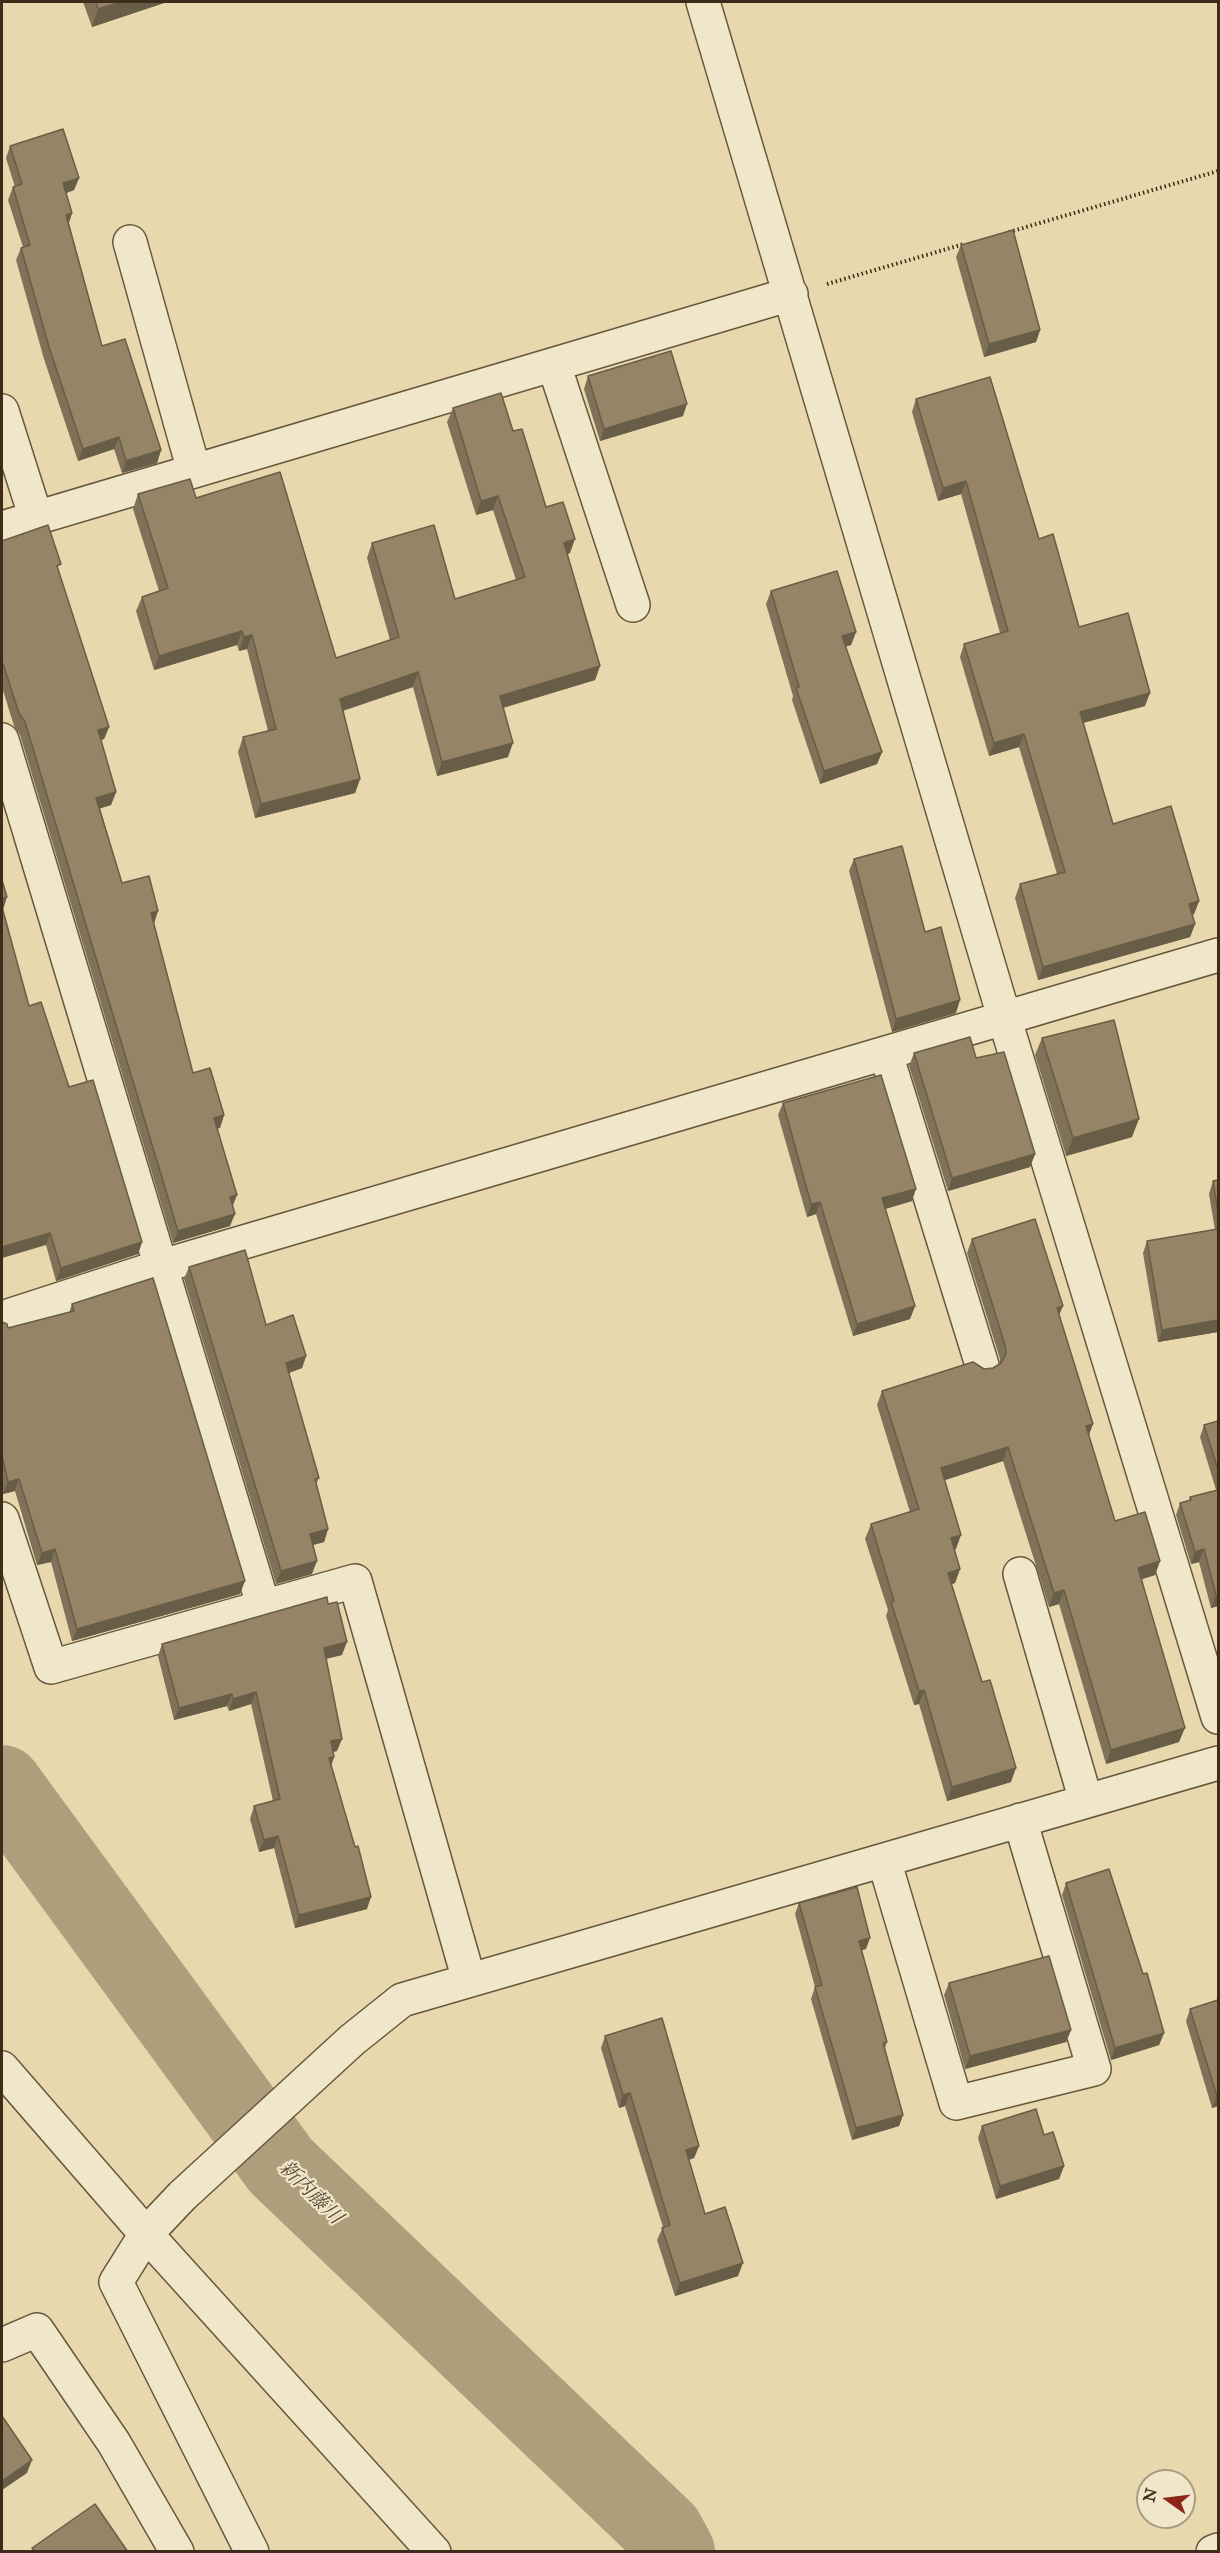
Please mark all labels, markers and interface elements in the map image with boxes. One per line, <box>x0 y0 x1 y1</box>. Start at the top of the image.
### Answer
water label: 新内藤川 <box>273 2156 347 2230</box>
north arrow <box>1136 2469 1196 2529</box>
text: N <box>1139 2486 1161 2504</box>

